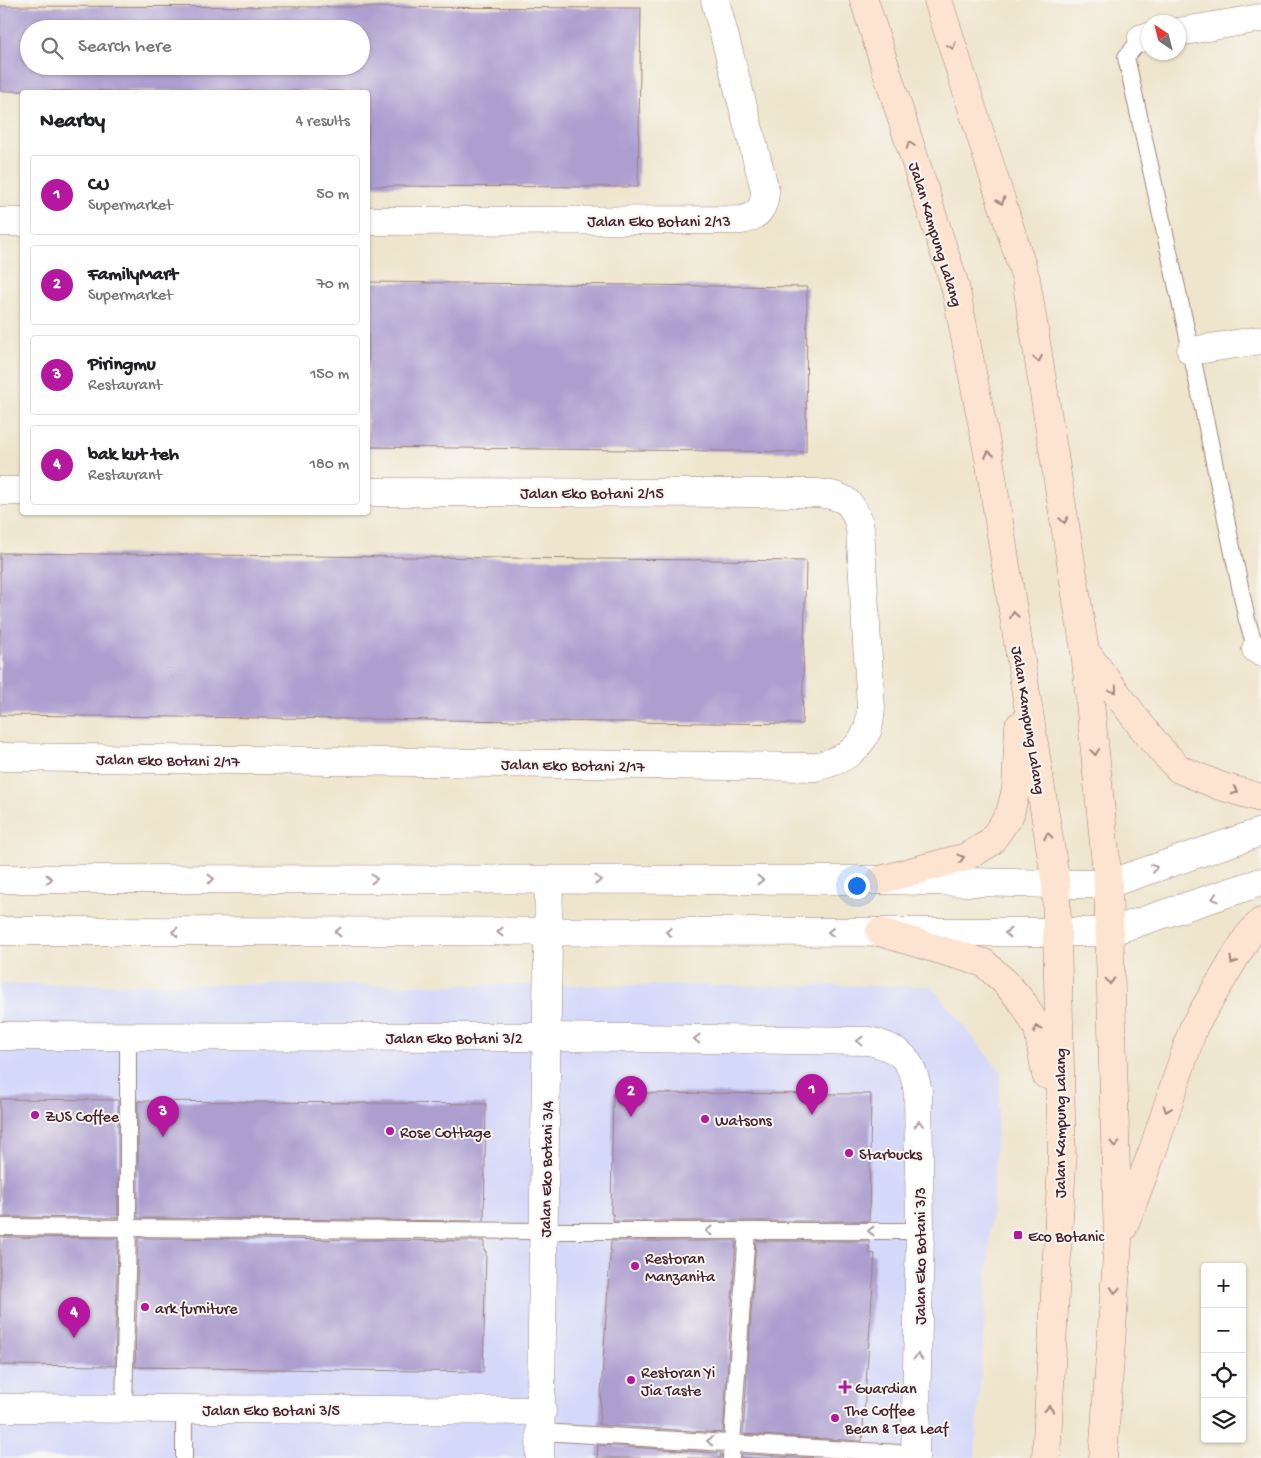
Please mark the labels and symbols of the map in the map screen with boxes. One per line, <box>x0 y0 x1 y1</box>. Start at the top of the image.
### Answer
north arrow <box>1141 15 1186 60</box>
one-way arrow <box>947 42 957 50</box>
one-way arrow <box>905 141 915 149</box>
street label: Jalan Kampung Lalang <box>903 161 965 309</box>
one-way arrow <box>995 197 1005 205</box>
street label: Jalan Eko Botani 2/13 <box>587 214 731 233</box>
one-way arrow <box>1033 355 1043 364</box>
one-way arrow <box>984 450 994 459</box>
street label: Jalan Eko Botani 2/15 <box>520 486 664 505</box>
one-way arrow <box>1058 516 1069 524</box>
one-way arrow <box>1009 610 1019 619</box>
street label: Jalan Kampung Lalang <box>1005 645 1048 796</box>
one-way arrow <box>1108 684 1117 694</box>
one-way arrow <box>1089 748 1100 756</box>
street label: Jalan Eko Botani 2/17 <box>96 752 241 773</box>
street label: Jalan Eko Botani 2/17 <box>501 757 646 778</box>
one-way arrow <box>1230 785 1238 795</box>
one-way arrow <box>1043 832 1054 840</box>
one-way arrow <box>956 854 964 864</box>
one-way arrow <box>1149 864 1158 874</box>
your location <box>844 873 870 899</box>
one-way arrow <box>45 874 53 884</box>
one-way arrow <box>208 874 215 884</box>
one-way arrow <box>370 874 378 884</box>
one-way arrow <box>594 875 602 885</box>
one-way arrow <box>757 875 765 885</box>
one-way arrow <box>1211 892 1219 902</box>
one-way arrow <box>171 927 178 937</box>
one-way arrow <box>333 927 341 937</box>
one-way arrow <box>496 927 504 937</box>
one-way arrow <box>664 927 672 937</box>
one-way arrow <box>827 927 834 937</box>
one-way arrow <box>1004 928 1012 938</box>
one-way arrow <box>1229 956 1239 965</box>
one-way arrow <box>1105 978 1115 985</box>
one-way arrow <box>1033 1025 1043 1034</box>
street label: Jalan Eko Botani 3/2 <box>385 1031 523 1050</box>
one-way arrow <box>693 1034 700 1044</box>
one-way arrow <box>855 1036 863 1046</box>
street label: Jalan Kampung Lalang <box>1053 1048 1072 1198</box>
pin: 1 <box>796 1074 828 1115</box>
pin: 2 <box>615 1076 647 1117</box>
pin: 3 <box>147 1096 179 1137</box>
street label: Jalan Eko Botani 3/4 <box>538 1100 559 1238</box>
one-way arrow <box>1163 1104 1173 1113</box>
marker: ZUS Coffee <box>29 1109 41 1121</box>
place label: ZUS Coffee <box>45 1109 120 1128</box>
marker: Watsons <box>699 1113 711 1125</box>
place label: Watsons <box>715 1113 773 1132</box>
one-way arrow <box>913 1120 924 1128</box>
marker: Rose Cottage <box>384 1125 396 1137</box>
place label: Rose Cottage <box>400 1125 492 1144</box>
one-way arrow <box>1110 1140 1121 1148</box>
marker: Starbucks <box>843 1147 855 1159</box>
place label: Starbucks <box>859 1147 923 1166</box>
street label: Jalan Eko Botani 3/3 <box>913 1187 932 1325</box>
one-way arrow <box>705 1226 712 1236</box>
one-way arrow <box>867 1226 875 1236</box>
marker: Eco Botanic <box>1012 1229 1024 1241</box>
place label: Eco Botanic <box>1028 1229 1104 1248</box>
place label: Restoran Manzanita <box>645 1251 716 1288</box>
marker: Restoran Manzanita <box>629 1260 641 1272</box>
one-way arrow <box>1110 1286 1121 1294</box>
pin: 4 <box>58 1297 90 1338</box>
marker: ark furniture <box>139 1301 151 1313</box>
place label: ark furniture <box>155 1301 238 1320</box>
one-way arrow <box>912 1353 923 1361</box>
place label: Restoran Yi Jia Taste <box>641 1365 715 1402</box>
marker: Restoran Yi Jia Taste <box>625 1374 637 1386</box>
marker: Guardian <box>839 1381 851 1393</box>
place label: Guardian <box>855 1381 917 1400</box>
street label: Jalan Eko Botani 3/5 <box>202 1403 340 1422</box>
place label: The Coffee Bean & Tea Leaf <box>844 1403 949 1440</box>
one-way arrow <box>1043 1405 1054 1413</box>
marker: The Coffee Bean & Tea Leaf <box>829 1412 841 1424</box>
one-way arrow <box>705 1436 713 1447</box>

